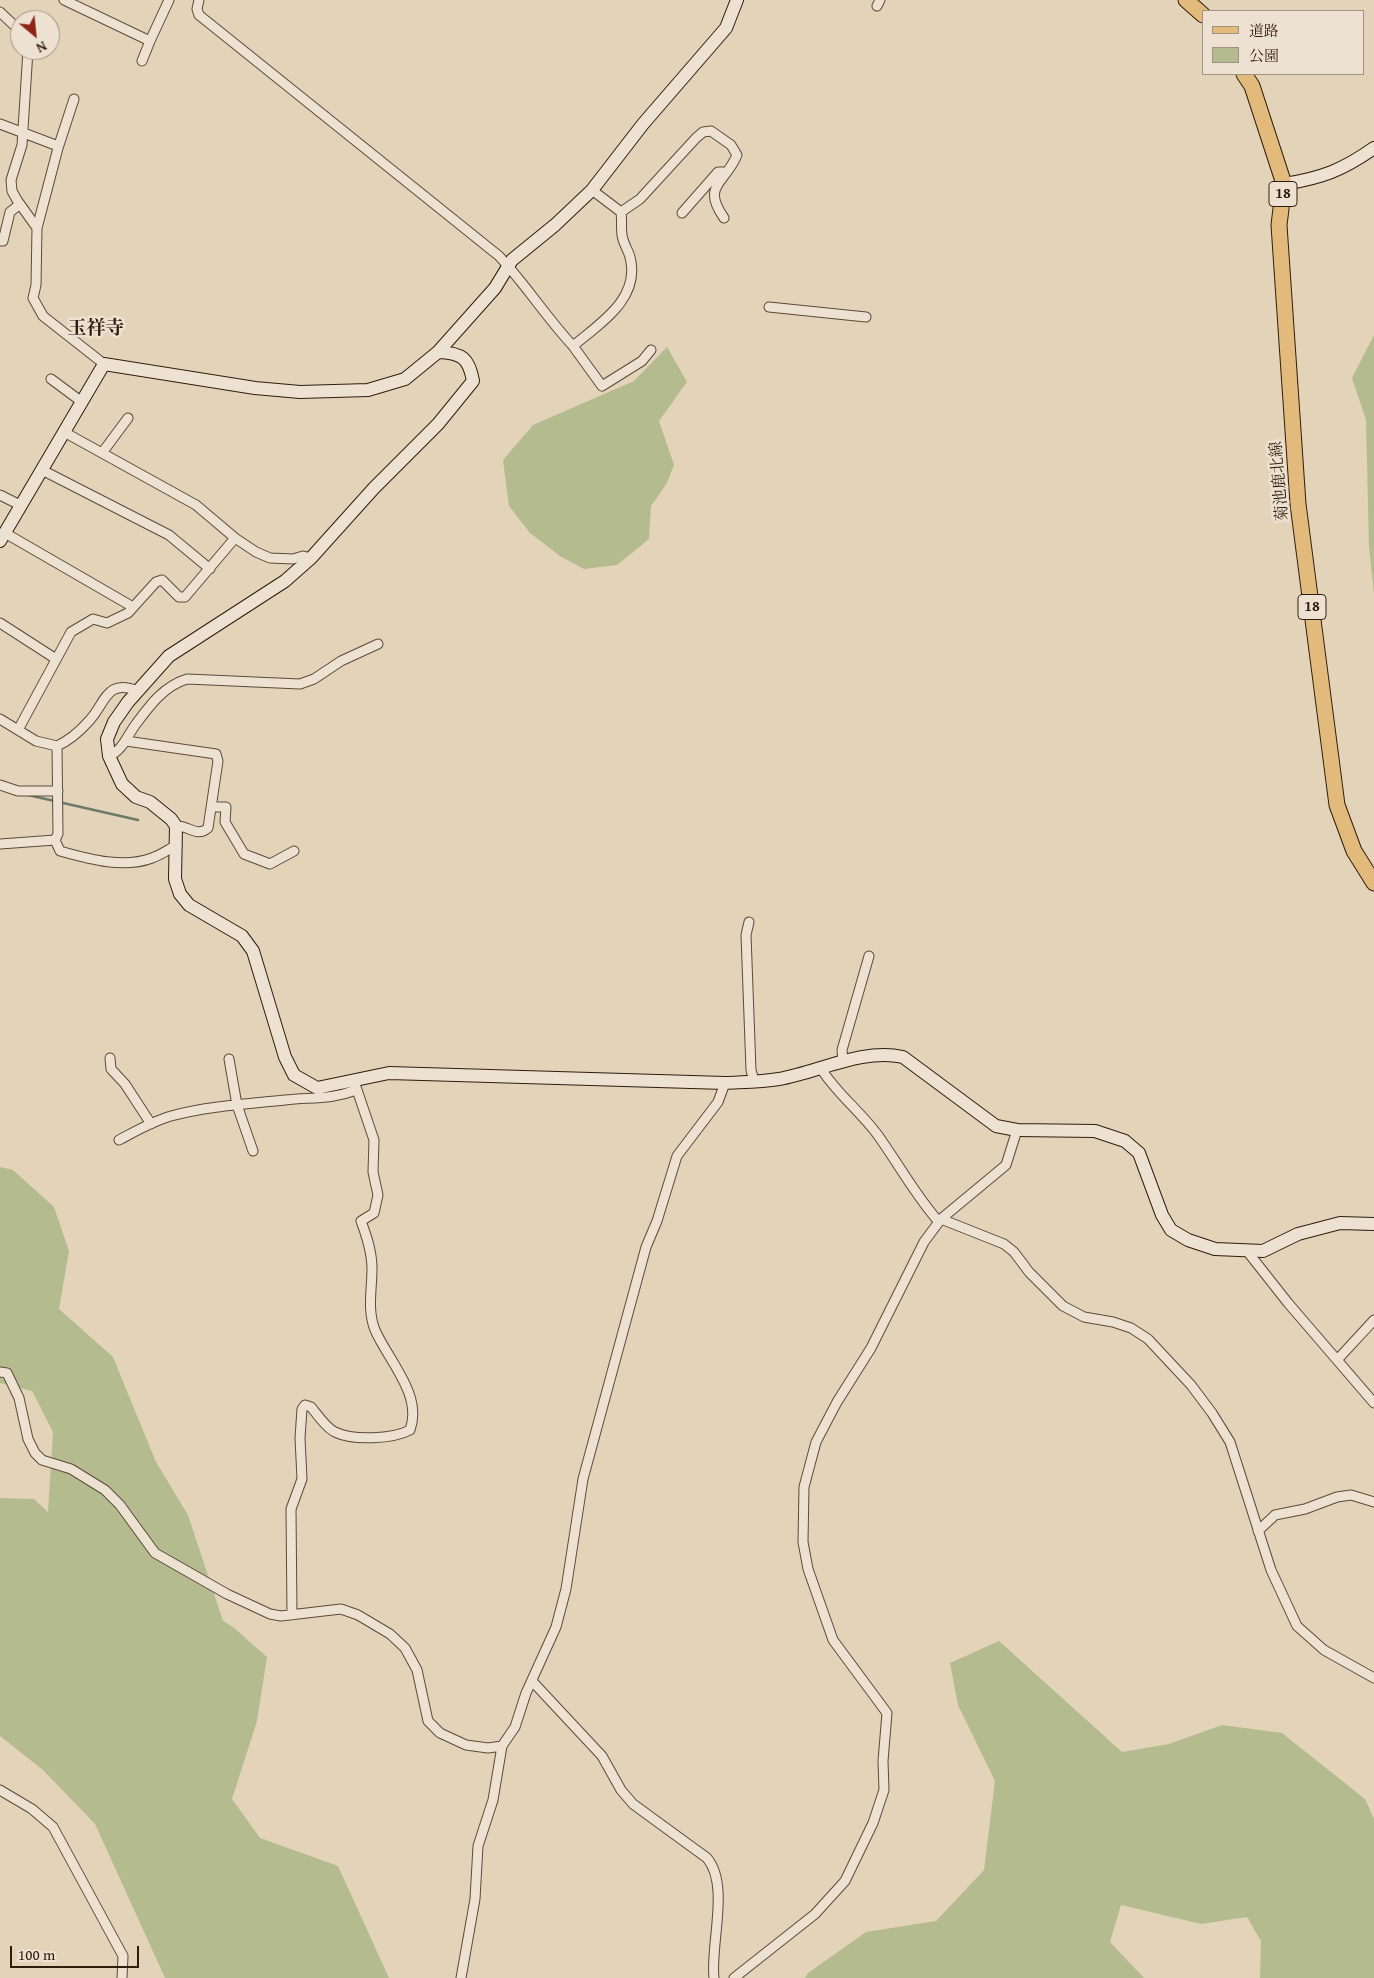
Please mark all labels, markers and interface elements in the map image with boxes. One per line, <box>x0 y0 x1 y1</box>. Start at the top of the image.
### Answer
north arrow <box>10 10 60 60</box>
legend <box>1202 10 1364 75</box>
text: 道路 <box>1249 20 1279 41</box>
text: N <box>33 36 50 58</box>
text: 公園 <box>1249 45 1279 66</box>
road number: 18 <box>1269 182 1297 206</box>
district label: 玉祥寺 <box>68 318 124 340</box>
street label: 菊池鹿北線 <box>1267 440 1293 522</box>
road number: 18 <box>1298 594 1326 620</box>
scale bar <box>12 1936 141 1968</box>
text: 100 m <box>18 1944 55 1965</box>

